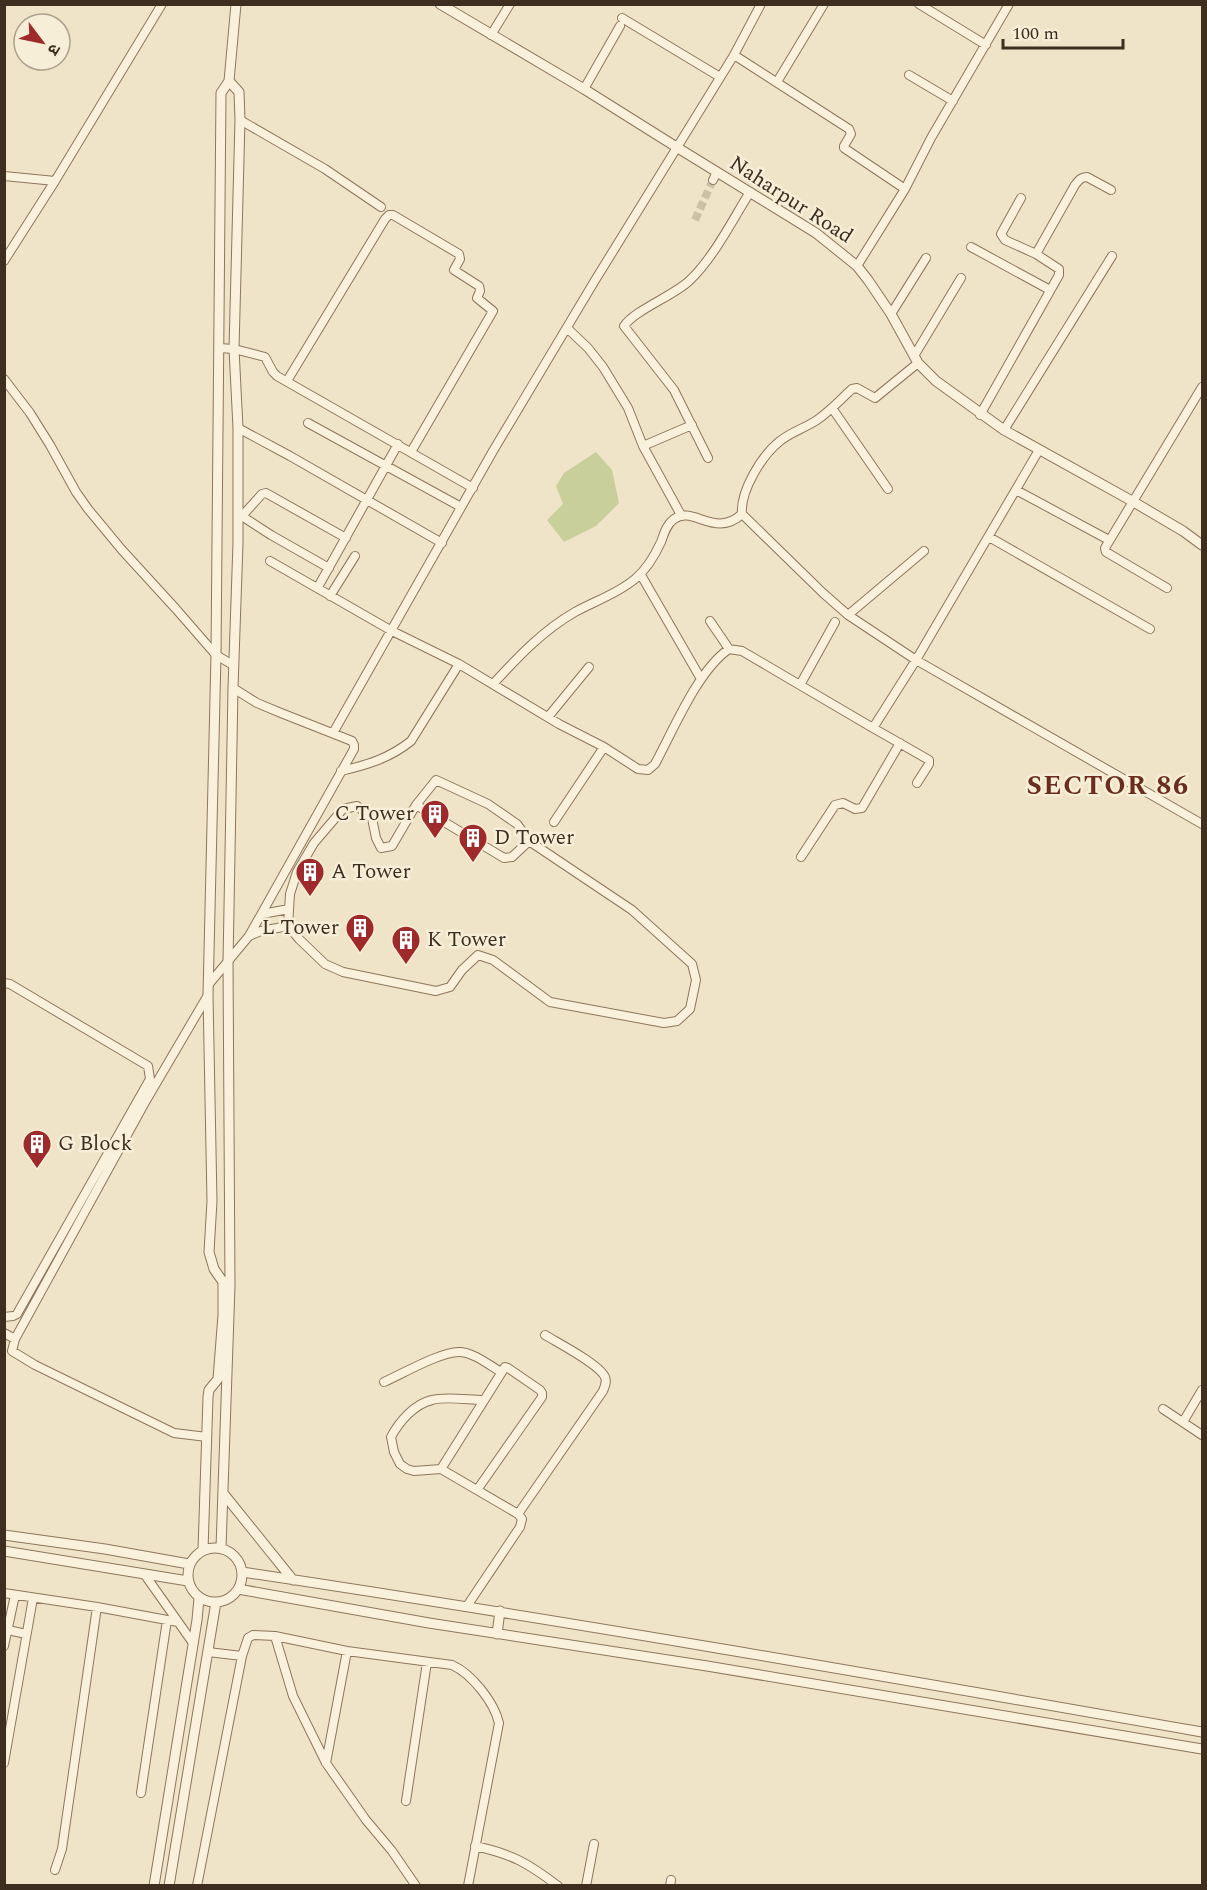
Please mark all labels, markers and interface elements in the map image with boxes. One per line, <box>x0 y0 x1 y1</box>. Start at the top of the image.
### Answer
north arrow <box>12 12 72 72</box>
scale bar <box>1003 12 1123 50</box>
text: 100 m <box>1012 20 1059 47</box>
text: उ <box>41 39 67 60</box>
street label: Naharpur Road <box>723 148 859 252</box>
district label: SECTOR 86 <box>1026 765 1190 807</box>
place label: C Tower <box>335 798 414 830</box>
building icon: C Tower <box>419 798 451 840</box>
building icon: D Tower <box>457 822 489 864</box>
place label: D Tower <box>494 822 574 854</box>
building icon: A Tower <box>294 856 326 898</box>
place label: A Tower <box>331 856 411 888</box>
place label: L Tower <box>262 912 339 944</box>
building icon: L Tower <box>344 912 376 954</box>
building icon: K Tower <box>390 924 422 966</box>
place label: K Tower <box>427 924 506 956</box>
building icon: G Block <box>21 1128 53 1170</box>
place label: G Block <box>58 1128 133 1160</box>

